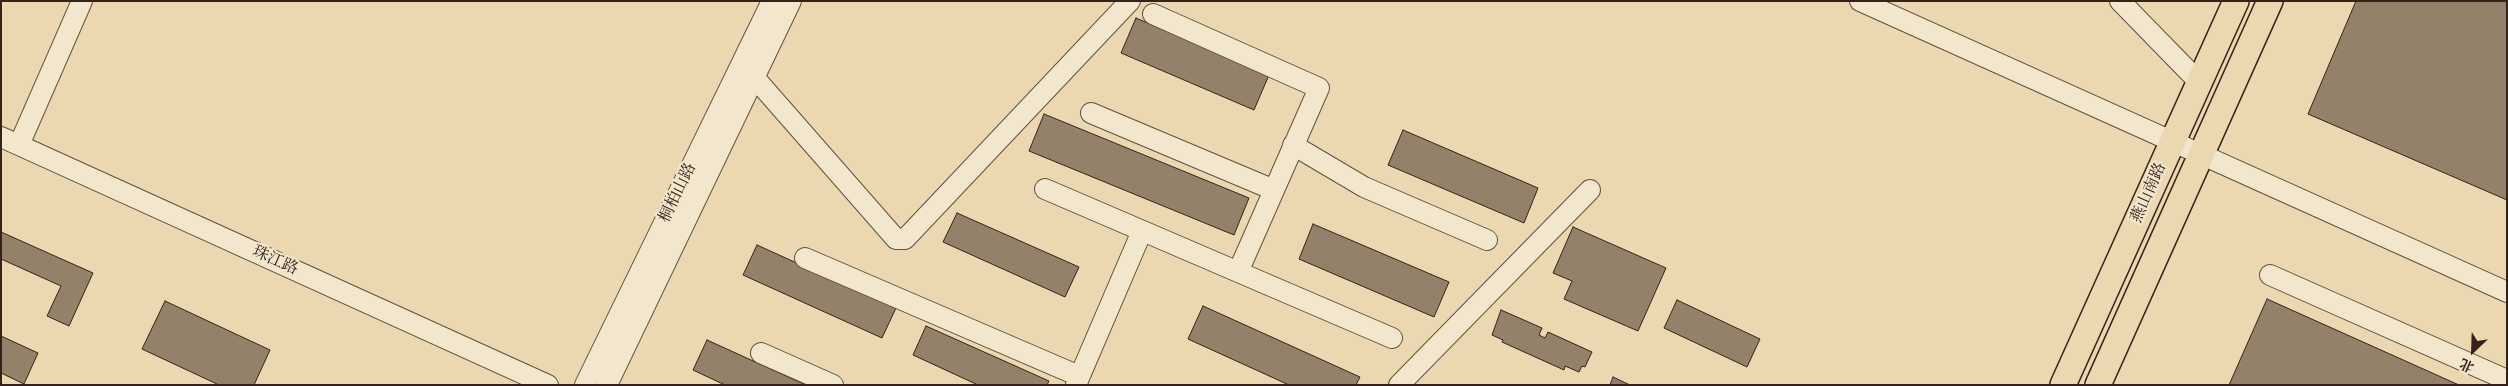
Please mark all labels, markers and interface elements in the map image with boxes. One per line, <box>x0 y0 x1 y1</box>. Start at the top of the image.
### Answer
street label: 桐柏山路 <box>655 160 701 226</box>
street label: 燕山南路 <box>2127 160 2171 226</box>
street label: 珠江路 <box>249 242 301 280</box>
north arrow <box>2448 326 2498 376</box>
text: 北 <box>2457 355 2477 376</box>

